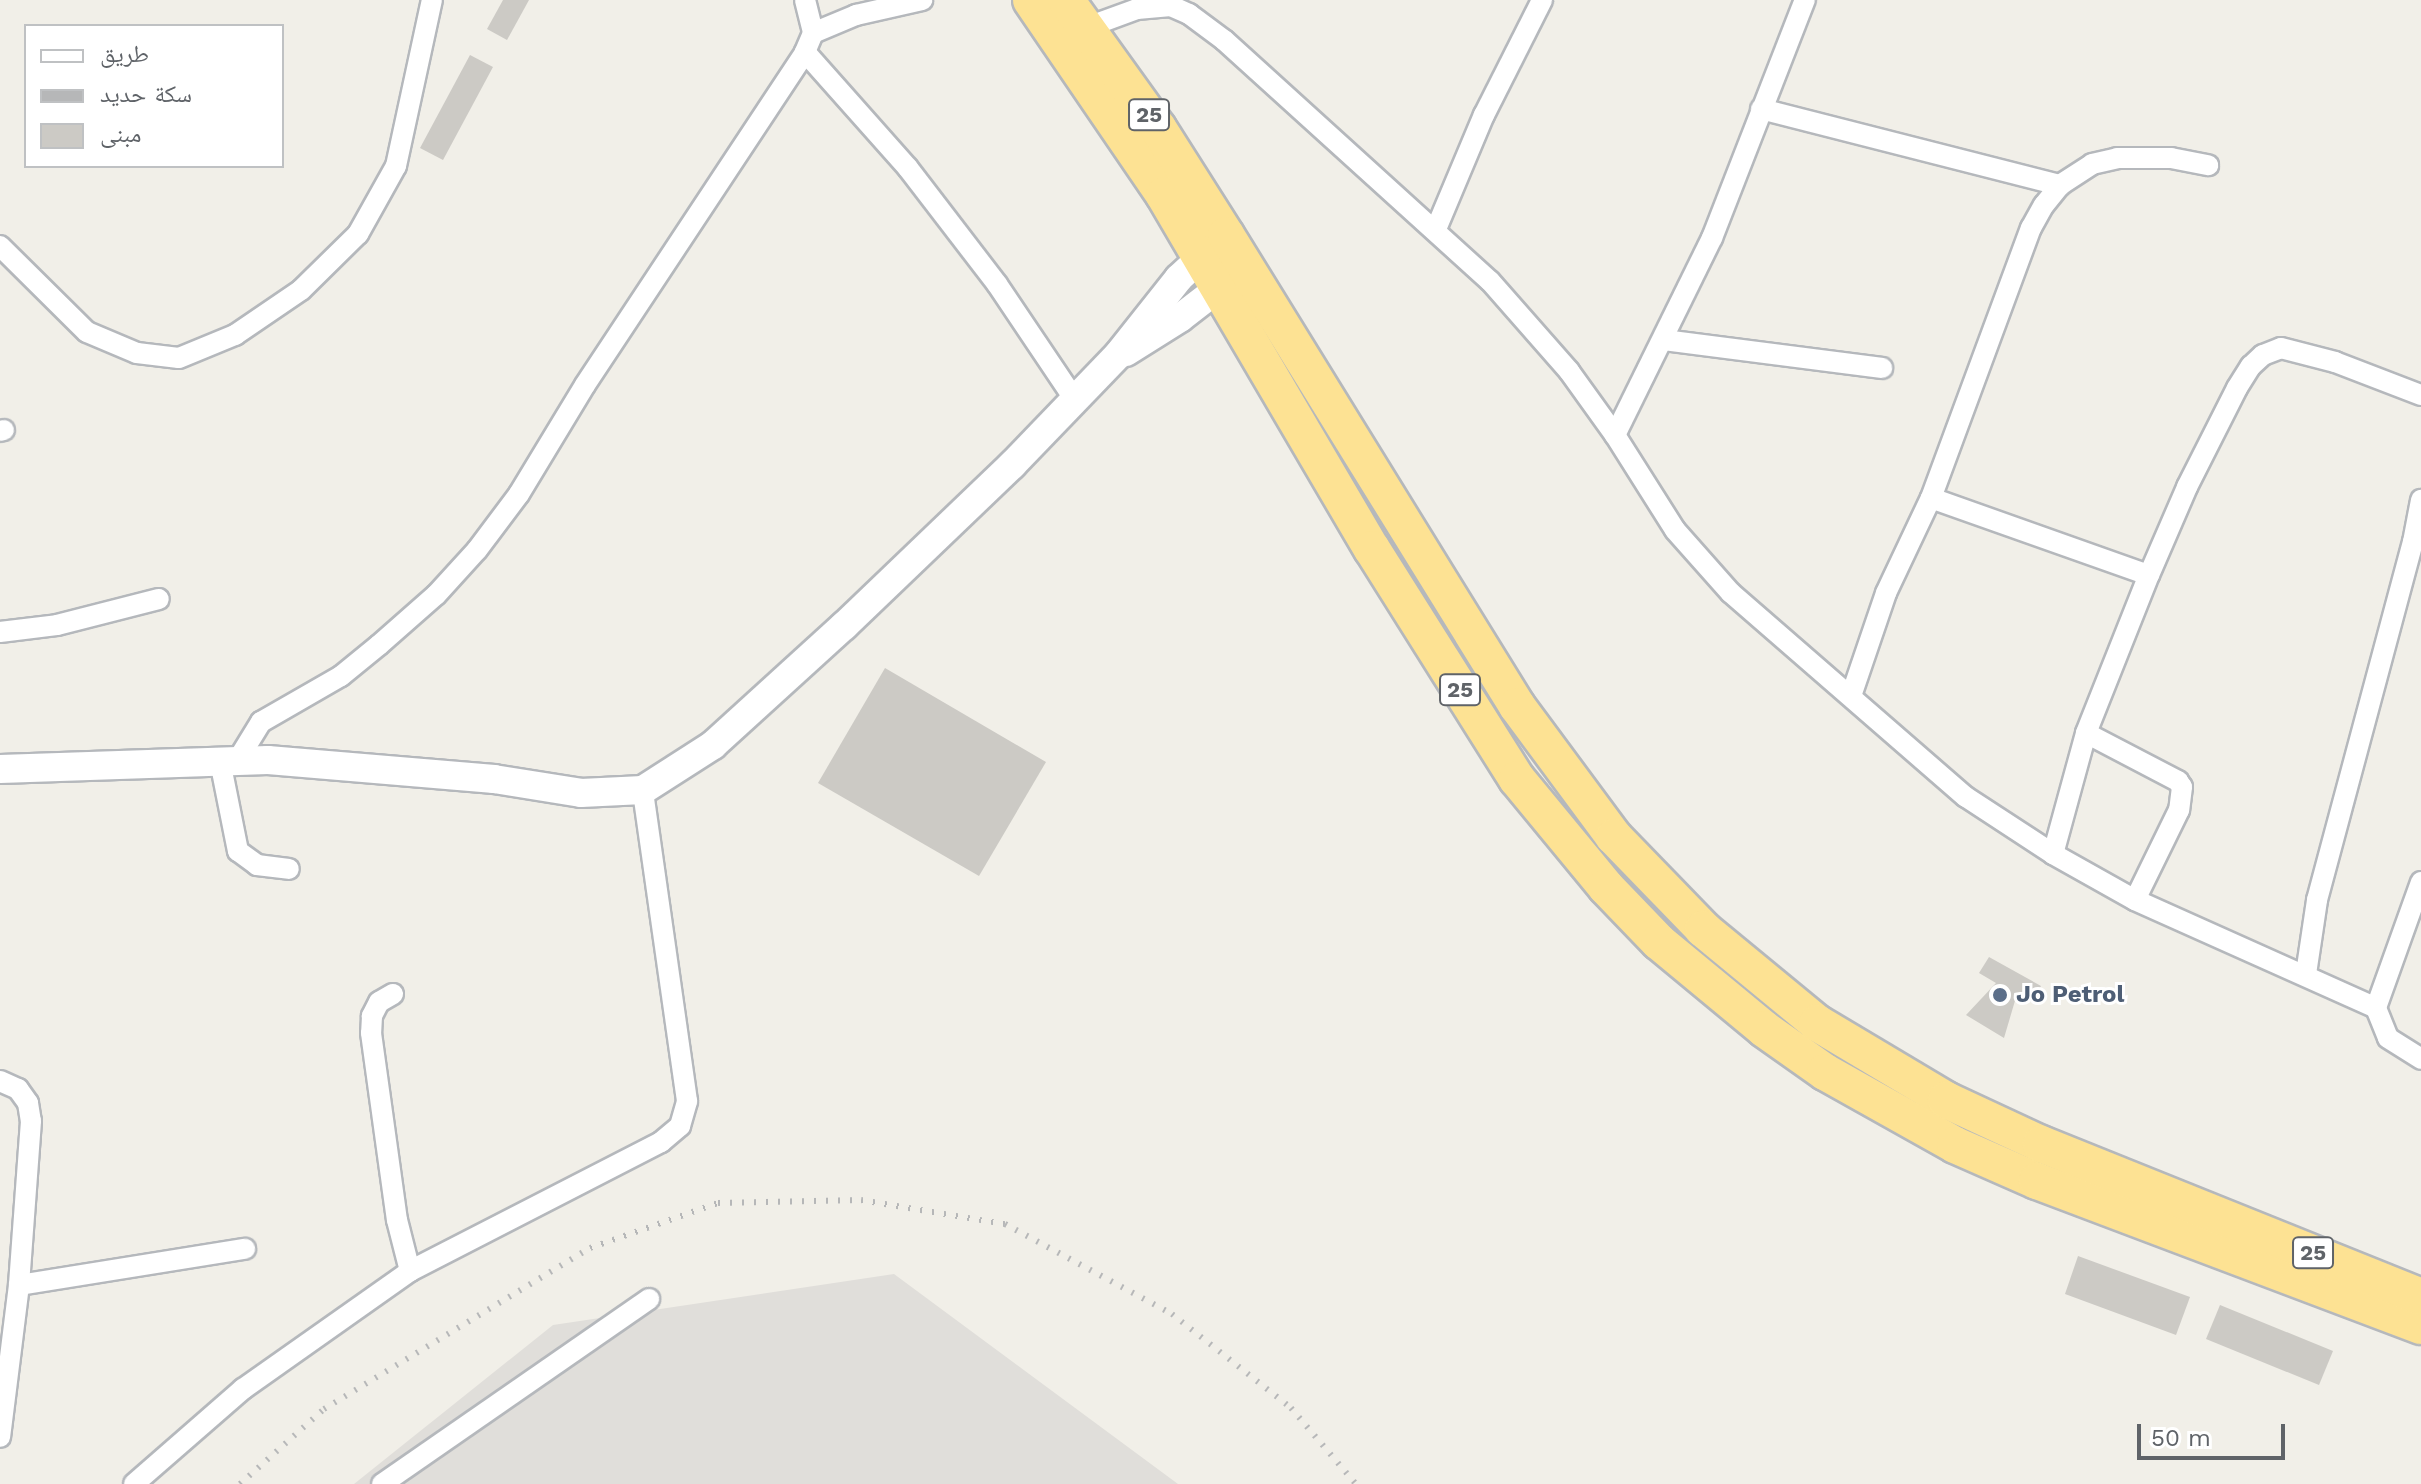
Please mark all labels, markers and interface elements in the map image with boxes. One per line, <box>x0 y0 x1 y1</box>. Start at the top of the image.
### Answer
legend <box>24 24 284 168</box>
text: طريق <box>100 40 149 68</box>
text: سكة حديد <box>100 80 192 108</box>
road number: 25 <box>1127 97 1171 133</box>
text: مبنى <box>100 120 141 148</box>
road number: 25 <box>1438 672 1482 708</box>
place label: Jo Petrol <box>2016 981 2124 1009</box>
marker: Jo Petrol <box>1991 986 2009 1004</box>
road number: 25 <box>2291 1235 2335 1271</box>
scale bar <box>2141 1408 2289 1458</box>
text: 50 m <box>2151 1424 2211 1452</box>

